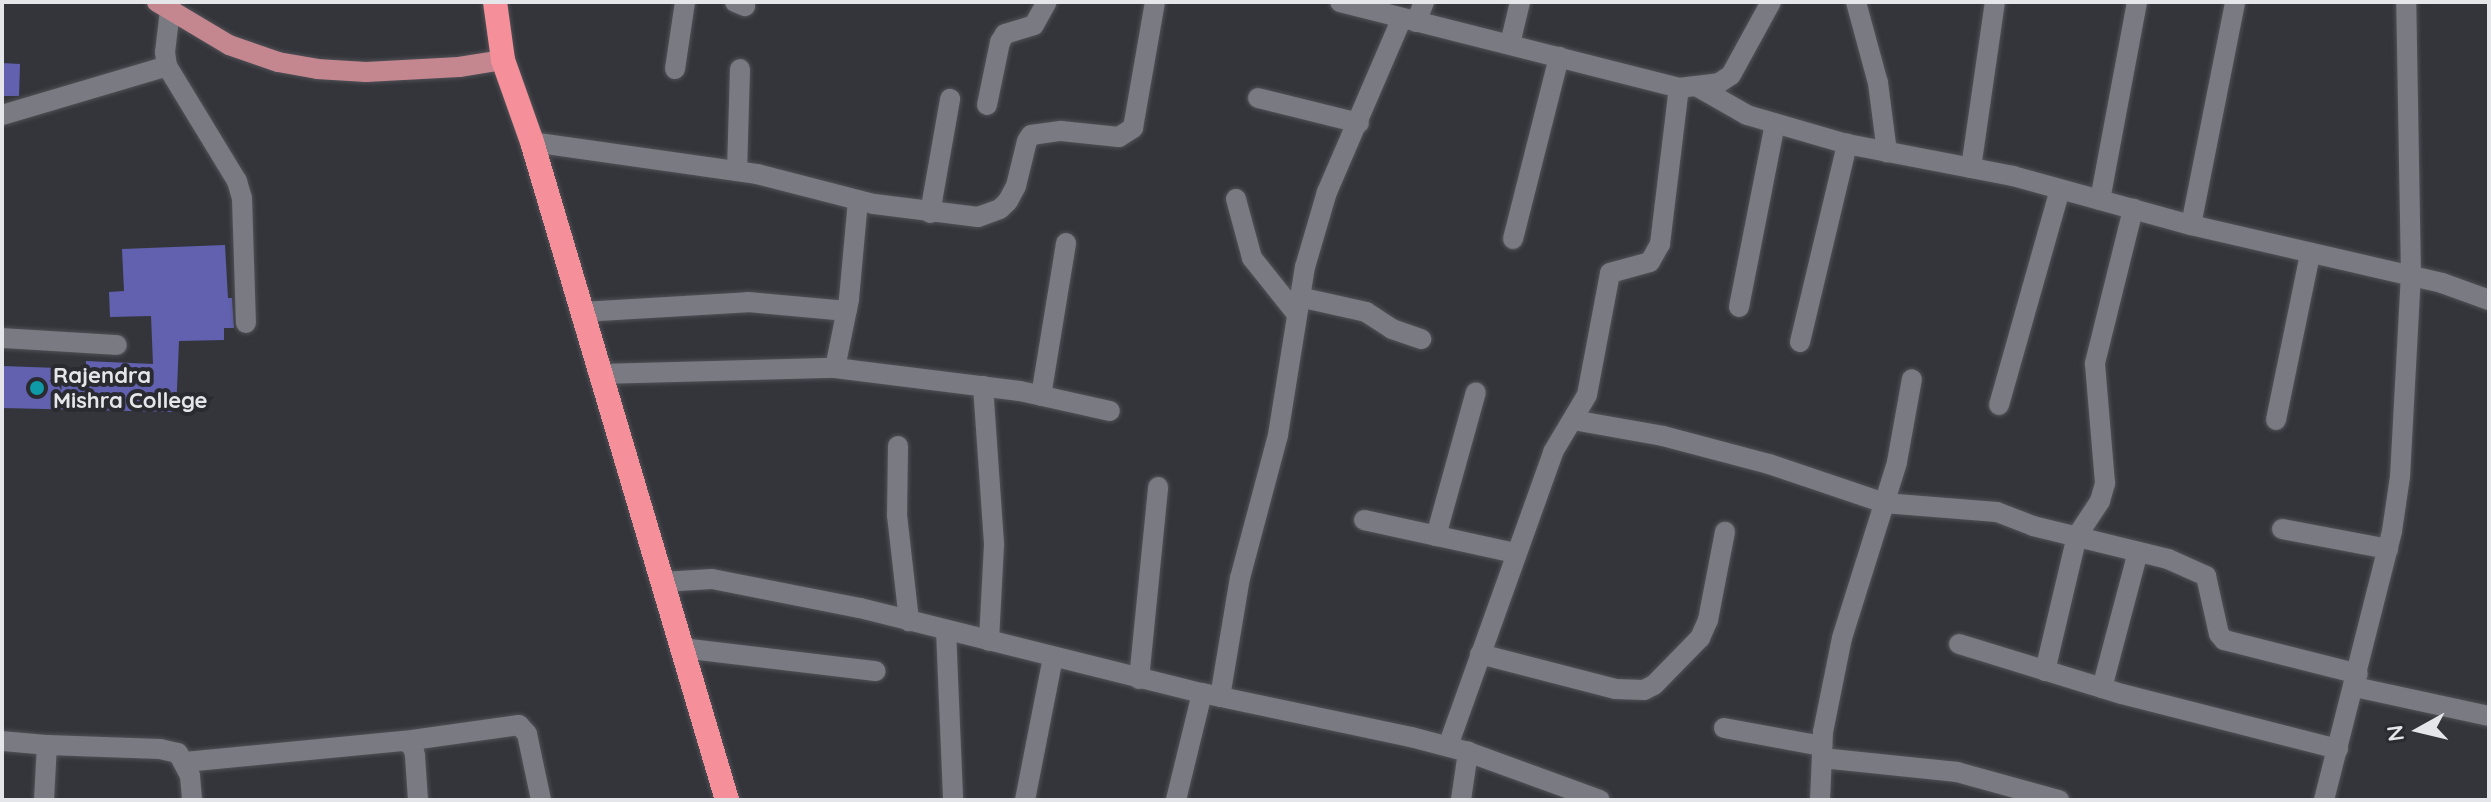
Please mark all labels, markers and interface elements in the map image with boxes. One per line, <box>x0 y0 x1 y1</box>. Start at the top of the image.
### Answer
place label: Rajendra Mishra College <box>53 362 208 414</box>
marker: Rajendra Mishra College <box>28 379 46 397</box>
north arrow <box>2379 690 2459 770</box>
text: N <box>2380 723 2410 743</box>

